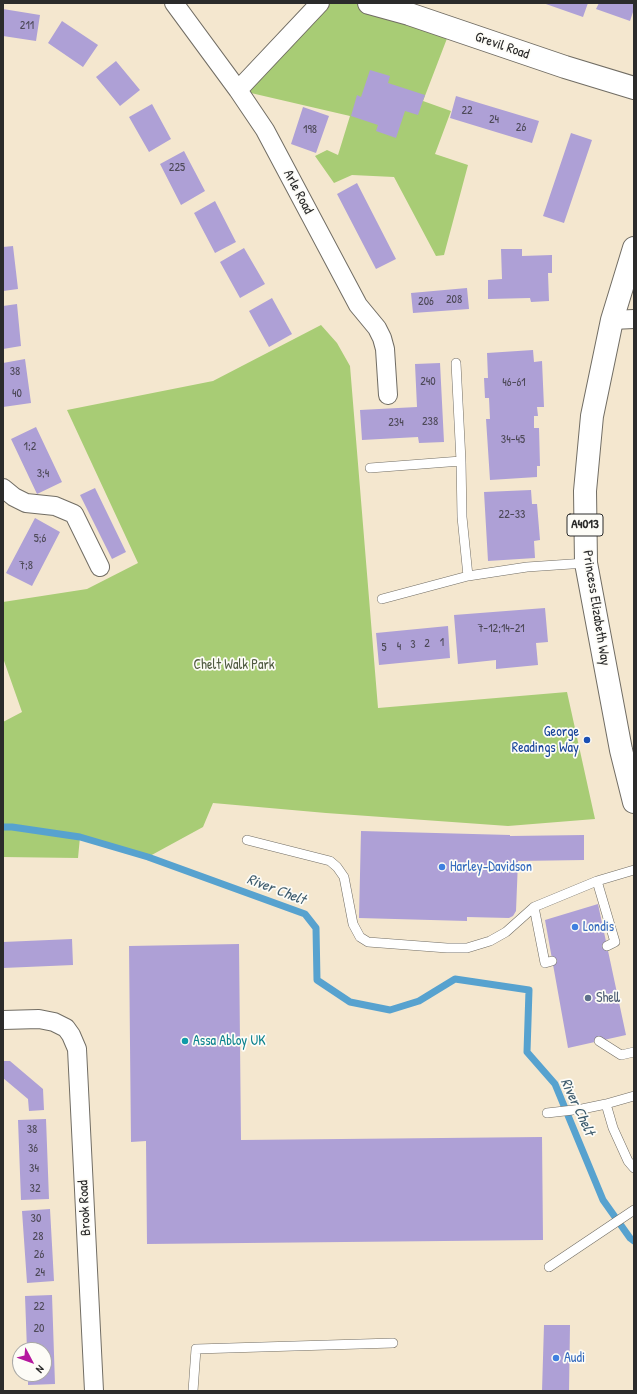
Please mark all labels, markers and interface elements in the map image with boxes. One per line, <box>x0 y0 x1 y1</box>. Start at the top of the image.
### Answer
house number: 211 <box>20 19 34 33</box>
street label: Grevil Road <box>473 29 531 63</box>
house number: 22 <box>461 104 473 118</box>
house number: 24 <box>489 113 499 127</box>
house number: 26 <box>516 121 526 135</box>
house number: 198 <box>303 123 317 137</box>
house number: 225 <box>169 161 185 175</box>
street label: Arle Road <box>279 167 317 217</box>
house number: 208 <box>446 293 462 307</box>
house number: 206 <box>418 295 434 309</box>
house number: 38 <box>10 365 20 379</box>
house number: 240 <box>420 375 436 389</box>
house number: 46-61 <box>502 376 526 390</box>
house number: 40 <box>12 387 22 401</box>
house number: 238 <box>422 415 438 429</box>
house number: 234 <box>388 416 404 430</box>
house number: 34-45 <box>501 433 525 447</box>
house number: 1;2 <box>24 440 36 454</box>
house number: 3;4 <box>37 467 49 481</box>
house number: 22-33 <box>499 508 525 522</box>
road number: A4013 <box>567 514 603 536</box>
house number: 5;6 <box>34 532 46 546</box>
street label: Princess Elizabeth Way <box>579 549 613 667</box>
house number: 7;8 <box>19 559 33 573</box>
house number: 7-12;14-21 <box>477 622 525 636</box>
house number: 1 <box>440 636 444 650</box>
house number: 2 <box>424 637 430 651</box>
house number: 3 <box>410 638 416 652</box>
house number: 4 <box>397 640 401 654</box>
house number: 5 <box>381 641 387 655</box>
park label: Chelt Walk Park <box>193 657 275 673</box>
place label: George Readings Way <box>512 724 579 756</box>
marker: George Readings Way <box>582 735 592 745</box>
place label: Harley-Davidson <box>450 859 532 875</box>
marker: Harley-Davidson <box>437 862 447 872</box>
water label: River Chelt <box>244 871 308 909</box>
place label: Londis <box>583 919 614 935</box>
marker: Londis <box>570 922 580 932</box>
place label: Shell <box>596 990 620 1006</box>
marker: Shell <box>583 993 593 1003</box>
place label: Assa Abloy UK <box>193 1033 265 1049</box>
marker: Assa Abloy UK <box>180 1036 190 1046</box>
water label: River Chelt <box>556 1076 598 1138</box>
house number: 38 <box>27 1123 37 1137</box>
house number: 36 <box>28 1142 38 1156</box>
house number: 34 <box>29 1162 39 1176</box>
street label: Brook Road <box>75 1180 95 1236</box>
house number: 32 <box>30 1182 40 1196</box>
house number: 30 <box>31 1212 41 1226</box>
house number: 28 <box>33 1230 43 1244</box>
house number: 26 <box>34 1248 44 1262</box>
house number: 24 <box>35 1266 45 1280</box>
house number: 22 <box>33 1300 45 1314</box>
house number: 20 <box>34 1322 44 1336</box>
north arrow <box>12 1342 52 1382</box>
place label: Audi <box>564 1350 585 1366</box>
marker: Audi <box>551 1353 561 1363</box>
text: N <box>33 1362 48 1376</box>

